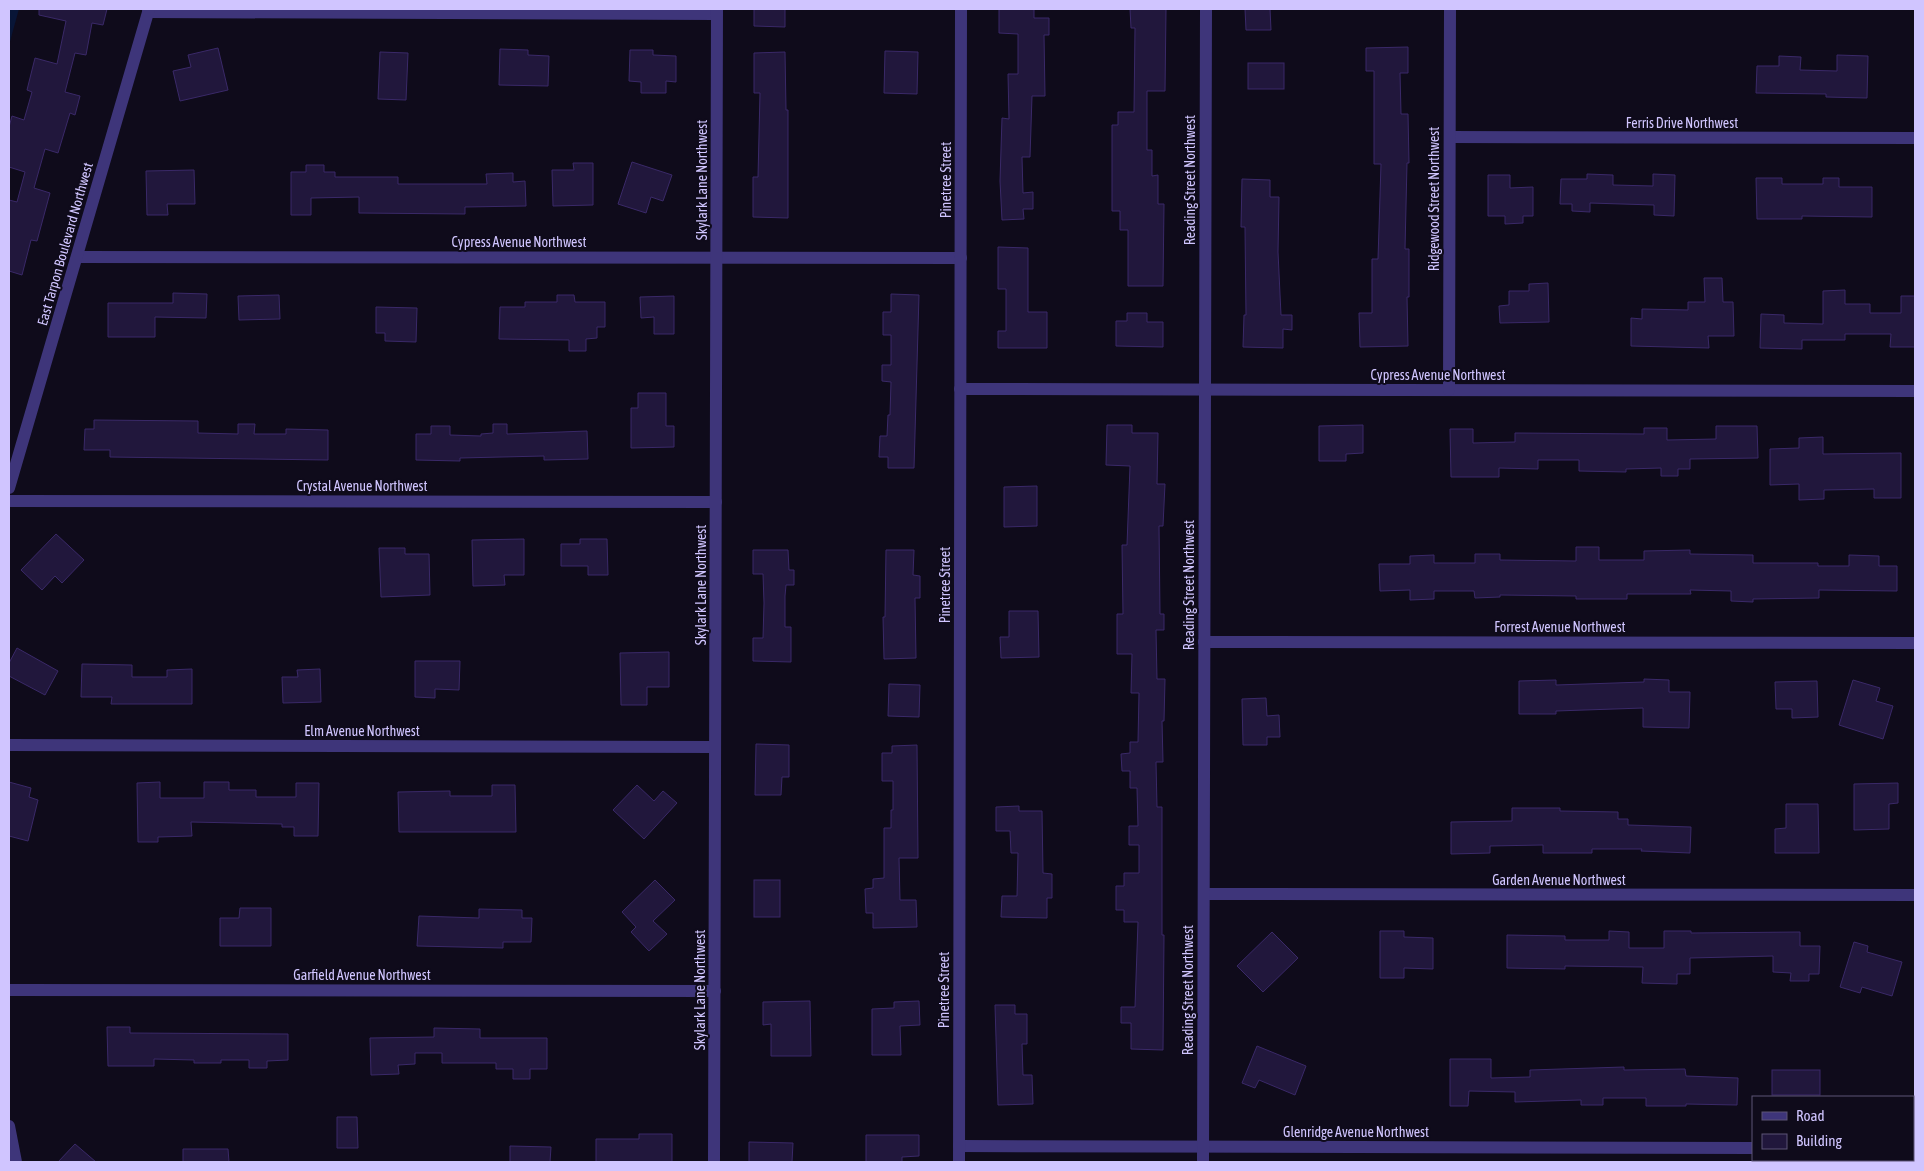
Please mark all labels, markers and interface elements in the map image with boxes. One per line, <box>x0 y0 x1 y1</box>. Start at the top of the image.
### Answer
street label: Reading Street Northwest <box>1182 115 1198 245</box>
street label: Ferris Drive Northwest <box>1626 115 1738 131</box>
street label: Skylark Lane Northwest <box>694 120 710 240</box>
street label: Ridgewood Street Northwest <box>1426 127 1442 271</box>
street label: Pinetree Street <box>938 142 954 218</box>
street label: East Tarpon Boulevard Northwest <box>34 161 96 327</box>
street label: Cypress Avenue Northwest <box>452 234 586 250</box>
street label: Cypress Avenue Northwest <box>1371 367 1505 383</box>
street label: Crystal Avenue Northwest <box>296 478 428 494</box>
street label: Reading Street Northwest <box>1181 520 1197 650</box>
street label: Skylark Lane Northwest <box>693 525 709 645</box>
street label: Pinetree Street <box>937 547 953 623</box>
street label: Forrest Avenue Northwest <box>1494 619 1626 635</box>
street label: Elm Avenue Northwest <box>304 723 420 739</box>
street label: Garden Avenue Northwest <box>1492 872 1626 888</box>
street label: Reading Street Northwest <box>1180 925 1196 1055</box>
street label: Skylark Lane Northwest <box>692 930 708 1050</box>
street label: Pinetree Street <box>936 952 952 1028</box>
street label: Garfield Avenue Northwest <box>293 967 431 983</box>
legend <box>1752 1096 1914 1161</box>
text: Road <box>1796 1107 1825 1124</box>
street label: Glenridge Avenue Northwest <box>1283 1124 1429 1140</box>
text: Building <box>1796 1132 1842 1149</box>

